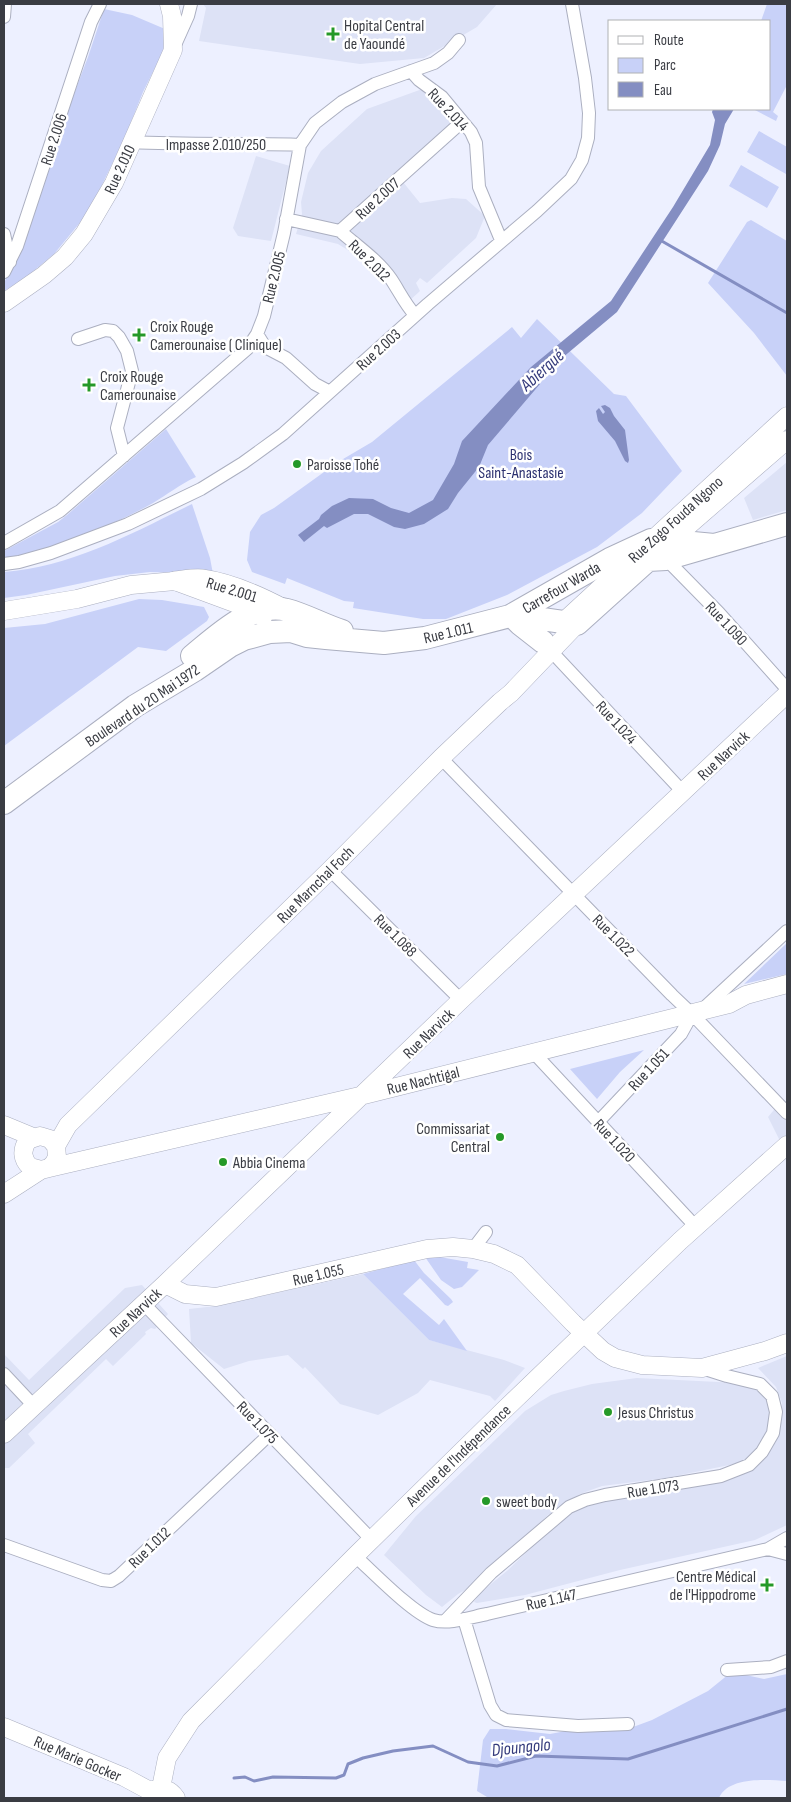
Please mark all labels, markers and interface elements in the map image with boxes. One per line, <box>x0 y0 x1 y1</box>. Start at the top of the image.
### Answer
place label: Hopital Central de Yaoundé <box>344 17 424 54</box>
legend <box>608 20 771 110</box>
marker: Hopital Central de Yaoundé <box>326 27 340 41</box>
text: Route <box>654 31 684 50</box>
text: Parc <box>654 56 676 75</box>
text: Eau <box>654 81 672 100</box>
street label: Rue 2.014 <box>423 85 473 136</box>
street label: Rue 2.006 <box>37 111 72 168</box>
street label: Impasse 2.010/250 <box>166 136 266 155</box>
street label: Rue 2.010 <box>101 142 140 197</box>
street label: Rue 2.007 <box>352 174 404 224</box>
street label: Rue 2.012 <box>344 236 394 286</box>
street label: Rue 2.005 <box>259 249 290 305</box>
place label: Croix Rouge Camerounaise ( Clinique) <box>150 318 282 355</box>
street label: Rue 2.003 <box>353 325 405 375</box>
marker: Croix Rouge Camerounaise ( Clinique) <box>132 328 146 342</box>
water label: Abiergué <box>515 345 569 396</box>
place label: Croix Rouge Camerounaise <box>100 368 176 405</box>
marker: Croix Rouge Camerounaise <box>82 378 96 392</box>
park label: Bois Saint-Anastasie <box>478 446 564 483</box>
place label: Paroisse Tohé <box>307 456 379 475</box>
marker: Paroisse Tohé <box>291 458 303 470</box>
street label: Rue Zogo Fouda Ngono <box>625 473 727 568</box>
street label: Carrefour Warda <box>519 558 604 618</box>
street label: Rue 2.001 <box>204 574 260 607</box>
street label: Rue 1.090 <box>701 598 751 650</box>
street label: Rue 1.011 <box>422 618 475 648</box>
street label: Boulevard du 20 Mai 1972 <box>82 661 204 752</box>
street label: Rue 1.024 <box>591 698 641 749</box>
street label: Rue Narvick <box>694 727 754 785</box>
street label: Rue Marnchal Foch <box>274 843 358 927</box>
street label: Rue 1.088 <box>370 911 420 961</box>
street label: Rue 1.022 <box>588 911 638 961</box>
street label: Rue Narvick <box>400 1005 459 1063</box>
street label: Rue 1.051 <box>625 1045 674 1095</box>
street label: Rue Nachtigal <box>385 1063 462 1100</box>
street label: Rue 1.020 <box>589 1115 639 1167</box>
place label: Commissariat Central <box>416 1120 490 1157</box>
marker: Commissariat Central <box>494 1131 506 1143</box>
place label: Abbia Cinema <box>232 1154 305 1173</box>
marker: Abbia Cinema <box>217 1156 229 1168</box>
street label: Rue 1.055 <box>291 1260 346 1291</box>
street label: Rue Narvick <box>106 1284 166 1342</box>
street label: Rue 1.075 <box>232 1398 282 1448</box>
street label: Avenue de l'Indépendance <box>402 1401 515 1512</box>
place label: Jesus Christus <box>617 1404 694 1423</box>
marker: Jesus Christus <box>602 1406 614 1418</box>
street label: Rue 1.073 <box>626 1476 680 1503</box>
place label: sweet body <box>496 1493 557 1512</box>
marker: sweet body <box>480 1495 492 1507</box>
street label: Rue 1.012 <box>125 1523 175 1573</box>
place label: Centre Médical de l'Hippodrome <box>670 1568 756 1605</box>
marker: Centre Médical de l'Hippodrome <box>760 1578 774 1592</box>
street label: Rue 1.147 <box>524 1585 579 1615</box>
street label: Rue Marie Gocker <box>31 1732 124 1786</box>
water label: Djoungolo <box>490 1734 552 1761</box>

